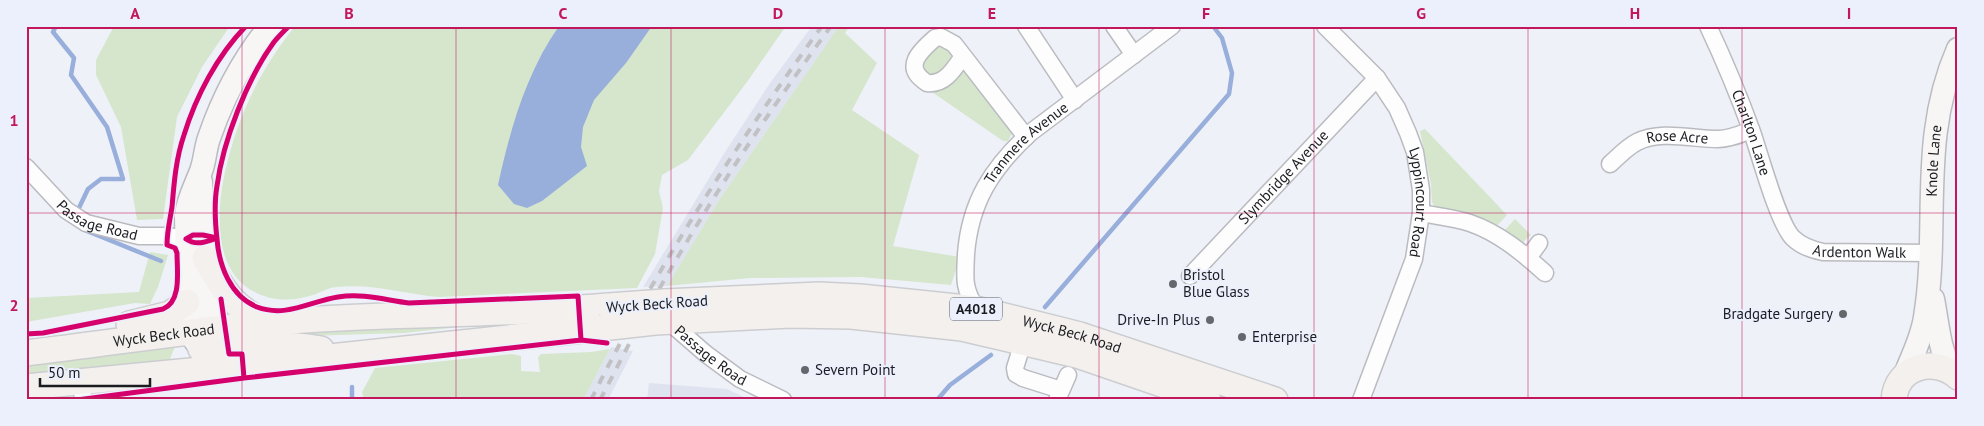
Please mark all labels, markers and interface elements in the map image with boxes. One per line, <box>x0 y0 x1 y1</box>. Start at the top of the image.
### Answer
text: A <box>130 3 140 23</box>
text: B <box>344 3 354 23</box>
text: C <box>559 3 568 23</box>
text: D <box>773 3 783 23</box>
text: E <box>988 3 996 23</box>
text: F <box>1202 3 1210 23</box>
text: G <box>1416 3 1426 23</box>
text: H <box>1630 3 1640 23</box>
text: I <box>1847 3 1851 23</box>
street label: Charlton Lane <box>1728 87 1775 178</box>
street label: Tranmere Avenue <box>979 98 1072 187</box>
text: 1 <box>9 110 19 130</box>
street label: Knole Lane <box>1922 124 1946 197</box>
street label: Slymbridge Avenue <box>1234 126 1332 228</box>
street label: Rose Acre <box>1644 126 1709 148</box>
street label: Lyppincourt Road <box>1405 144 1431 259</box>
street label: Passage Road <box>52 196 140 244</box>
street label: Ardenton Walk <box>1811 240 1907 262</box>
place label: Bristol Blue Glass <box>1183 265 1249 301</box>
marker: Bristol Blue Glass <box>1167 278 1179 290</box>
street label: Wyck Beck Road <box>605 290 709 317</box>
text: 2 <box>9 295 19 315</box>
road number: A4018 <box>950 298 1002 320</box>
place label: Bradgate Surgery <box>1723 304 1833 323</box>
marker: Bradgate Surgery <box>1837 308 1849 320</box>
place label: Drive-In Plus <box>1117 310 1200 329</box>
street label: Wyck Beck Road <box>1021 311 1124 357</box>
marker: Drive-In Plus <box>1204 314 1216 326</box>
street label: Wyck Beck Road <box>112 319 216 351</box>
street label: Passage Road <box>671 321 750 390</box>
place label: Enterprise <box>1252 327 1317 346</box>
marker: Enterprise <box>1236 331 1248 343</box>
scale bar <box>40 356 150 388</box>
place label: Severn Point <box>815 360 895 379</box>
text: 50 m <box>48 363 81 382</box>
marker: Severn Point <box>799 364 811 376</box>

